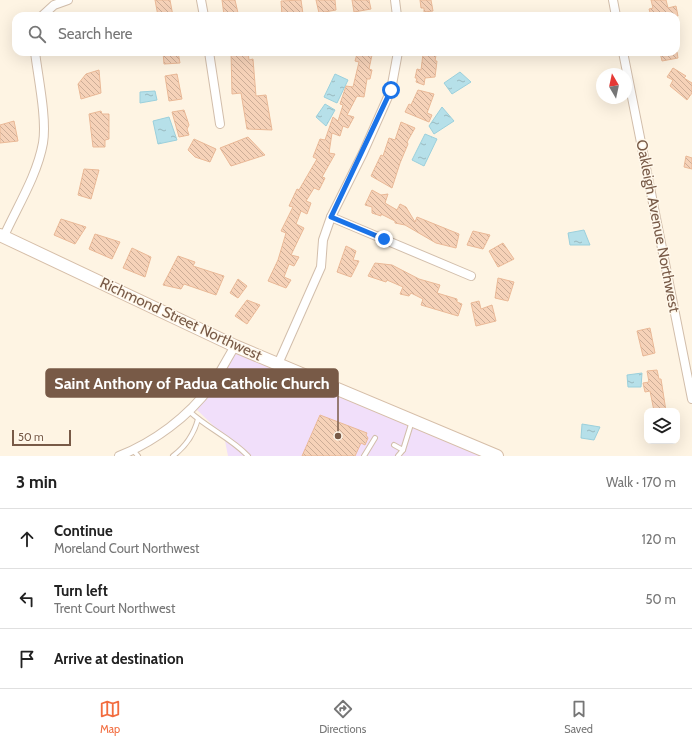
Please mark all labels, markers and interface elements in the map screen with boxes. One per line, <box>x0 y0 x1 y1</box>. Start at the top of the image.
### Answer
search box <box>12 12 680 56</box>
icon: search <box>26 23 48 45</box>
text: Search here <box>58 25 133 43</box>
north arrow <box>596 68 632 104</box>
route start <box>382 81 400 99</box>
street label: Oakleigh Avenue Northwest <box>632 138 684 314</box>
route end <box>375 230 393 248</box>
street label: Richmond Street Northwest <box>97 274 265 364</box>
callout: Saint Anthony of Padua Catholic Church <box>46 369 338 397</box>
text: Saint Anthony of Padua Catholic Church <box>54 374 330 393</box>
map controls <box>644 408 680 444</box>
button: layers <box>644 408 680 444</box>
scale bar <box>12 428 71 447</box>
text: 50 m <box>18 430 44 444</box>
text: 3 min <box>16 472 57 492</box>
text: Walk · 170 m <box>606 474 676 490</box>
text: Continue <box>54 522 113 540</box>
icon: ahead <box>16 528 38 550</box>
text: 120 m <box>642 531 676 547</box>
text: Moreland Court Northwest <box>54 540 199 556</box>
text: Turn left <box>54 582 108 600</box>
icon: left <box>16 588 38 610</box>
text: 50 m <box>646 591 676 607</box>
text: Trent Court Northwest <box>54 600 175 616</box>
icon: arrive <box>16 648 38 670</box>
text: Arrive at destination <box>54 650 184 668</box>
tab: Map <box>99 698 121 736</box>
tab: Directions <box>319 698 366 736</box>
tab: Saved <box>564 698 593 736</box>

